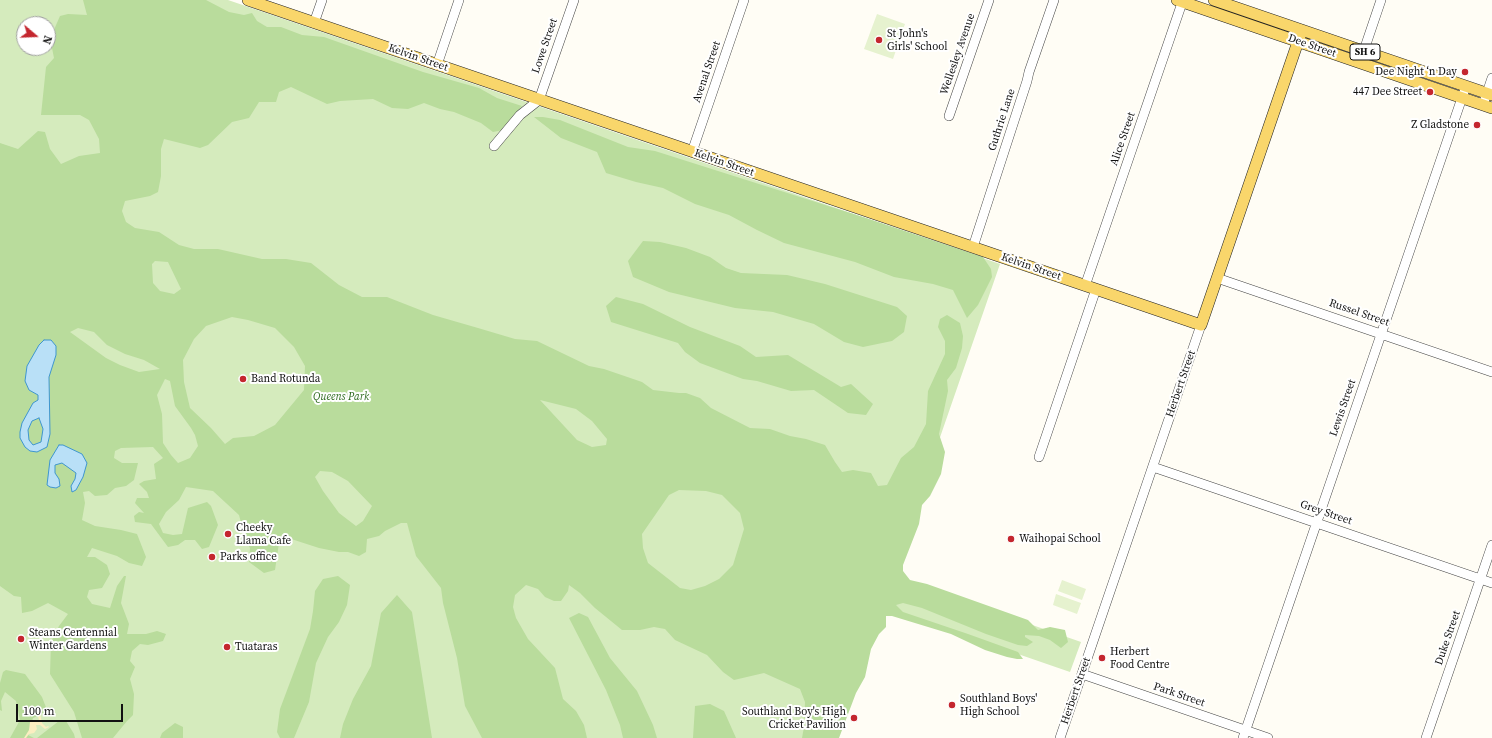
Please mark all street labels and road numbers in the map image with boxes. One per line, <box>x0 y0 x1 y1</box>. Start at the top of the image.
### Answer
street label: Wellesley Avenue <box>938 12 978 96</box>
street label: Lowe Street <box>529 17 561 75</box>
street label: Dee Street <box>1286 32 1338 60</box>
street label: Avenal Street <box>690 40 724 104</box>
street label: Kelvin Street <box>386 42 450 74</box>
road number: SH 6 <box>1350 44 1380 60</box>
street label: Guthrie Lane <box>986 87 1018 153</box>
street label: Alice Street <box>1108 110 1138 168</box>
street label: Kelvin Street <box>692 147 756 179</box>
street label: Kelvin Street <box>999 251 1063 283</box>
street label: Russel Street <box>1327 297 1391 329</box>
street label: Herbert Street <box>1163 349 1199 419</box>
street label: Lewis Street <box>1327 378 1359 438</box>
street label: Grey Street <box>1298 498 1354 528</box>
street label: Duke Street <box>1433 609 1463 667</box>
street label: Herbert Street <box>1058 656 1094 726</box>
street label: Park Street <box>1152 680 1206 710</box>

